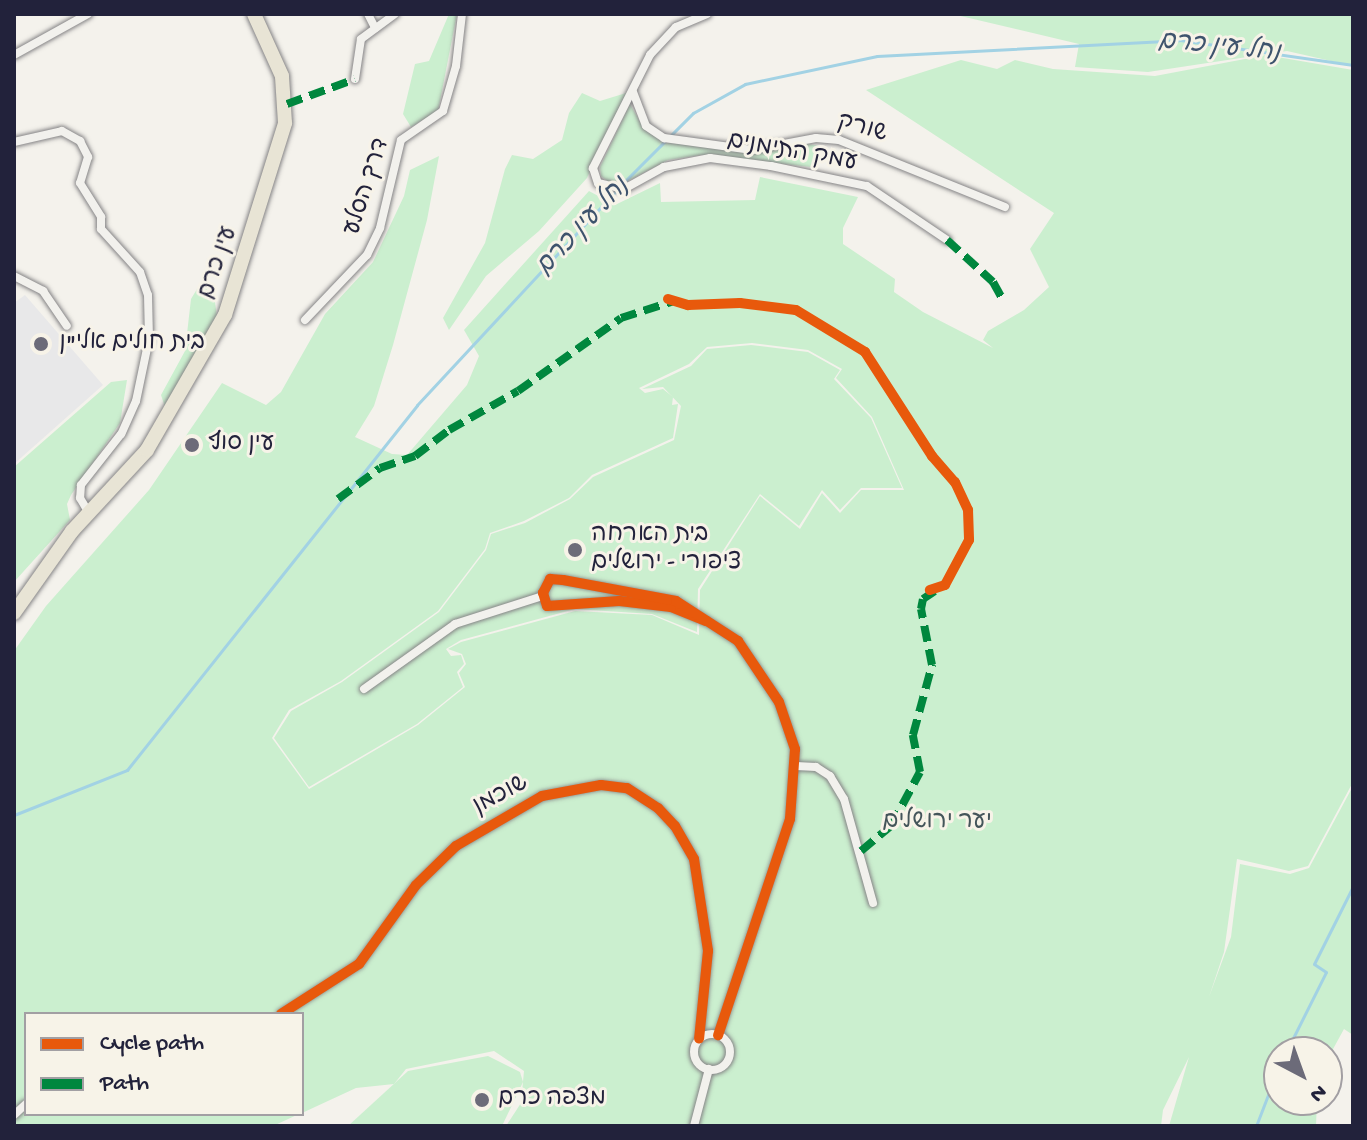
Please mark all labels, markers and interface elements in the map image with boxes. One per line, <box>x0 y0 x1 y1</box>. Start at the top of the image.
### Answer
water label: נחל עין כרם <box>1156 27 1282 71</box>
street label: שורק <box>834 108 890 150</box>
street label: עמק התימנים <box>725 127 859 179</box>
street label: דרך הסלע <box>339 135 397 239</box>
water label: נחל עין כרם <box>531 173 637 283</box>
street label: עין כרם <box>193 223 245 303</box>
place label: בית חולים אלי"ן <box>59 330 205 358</box>
marker: בית חולים אלי"ן <box>30 333 52 355</box>
place label: עין סוף <box>208 431 274 459</box>
marker: עין סוף <box>183 436 201 454</box>
place label: בית הארחה ציפורי - ירושלים <box>591 522 741 578</box>
marker: בית הארחה ציפורי - ירושלים <box>566 541 584 559</box>
street label: שוכמן <box>469 770 533 822</box>
park label: יער ירושלים <box>882 809 992 837</box>
legend <box>24 1012 304 1116</box>
text: Cycle path <box>100 1030 204 1059</box>
north arrow <box>1263 1036 1343 1116</box>
text: Path <box>100 1070 149 1099</box>
text: N <box>1303 1078 1331 1107</box>
place label: מצפה כרם <box>498 1086 606 1114</box>
marker: מצפה כרם <box>473 1091 491 1109</box>

